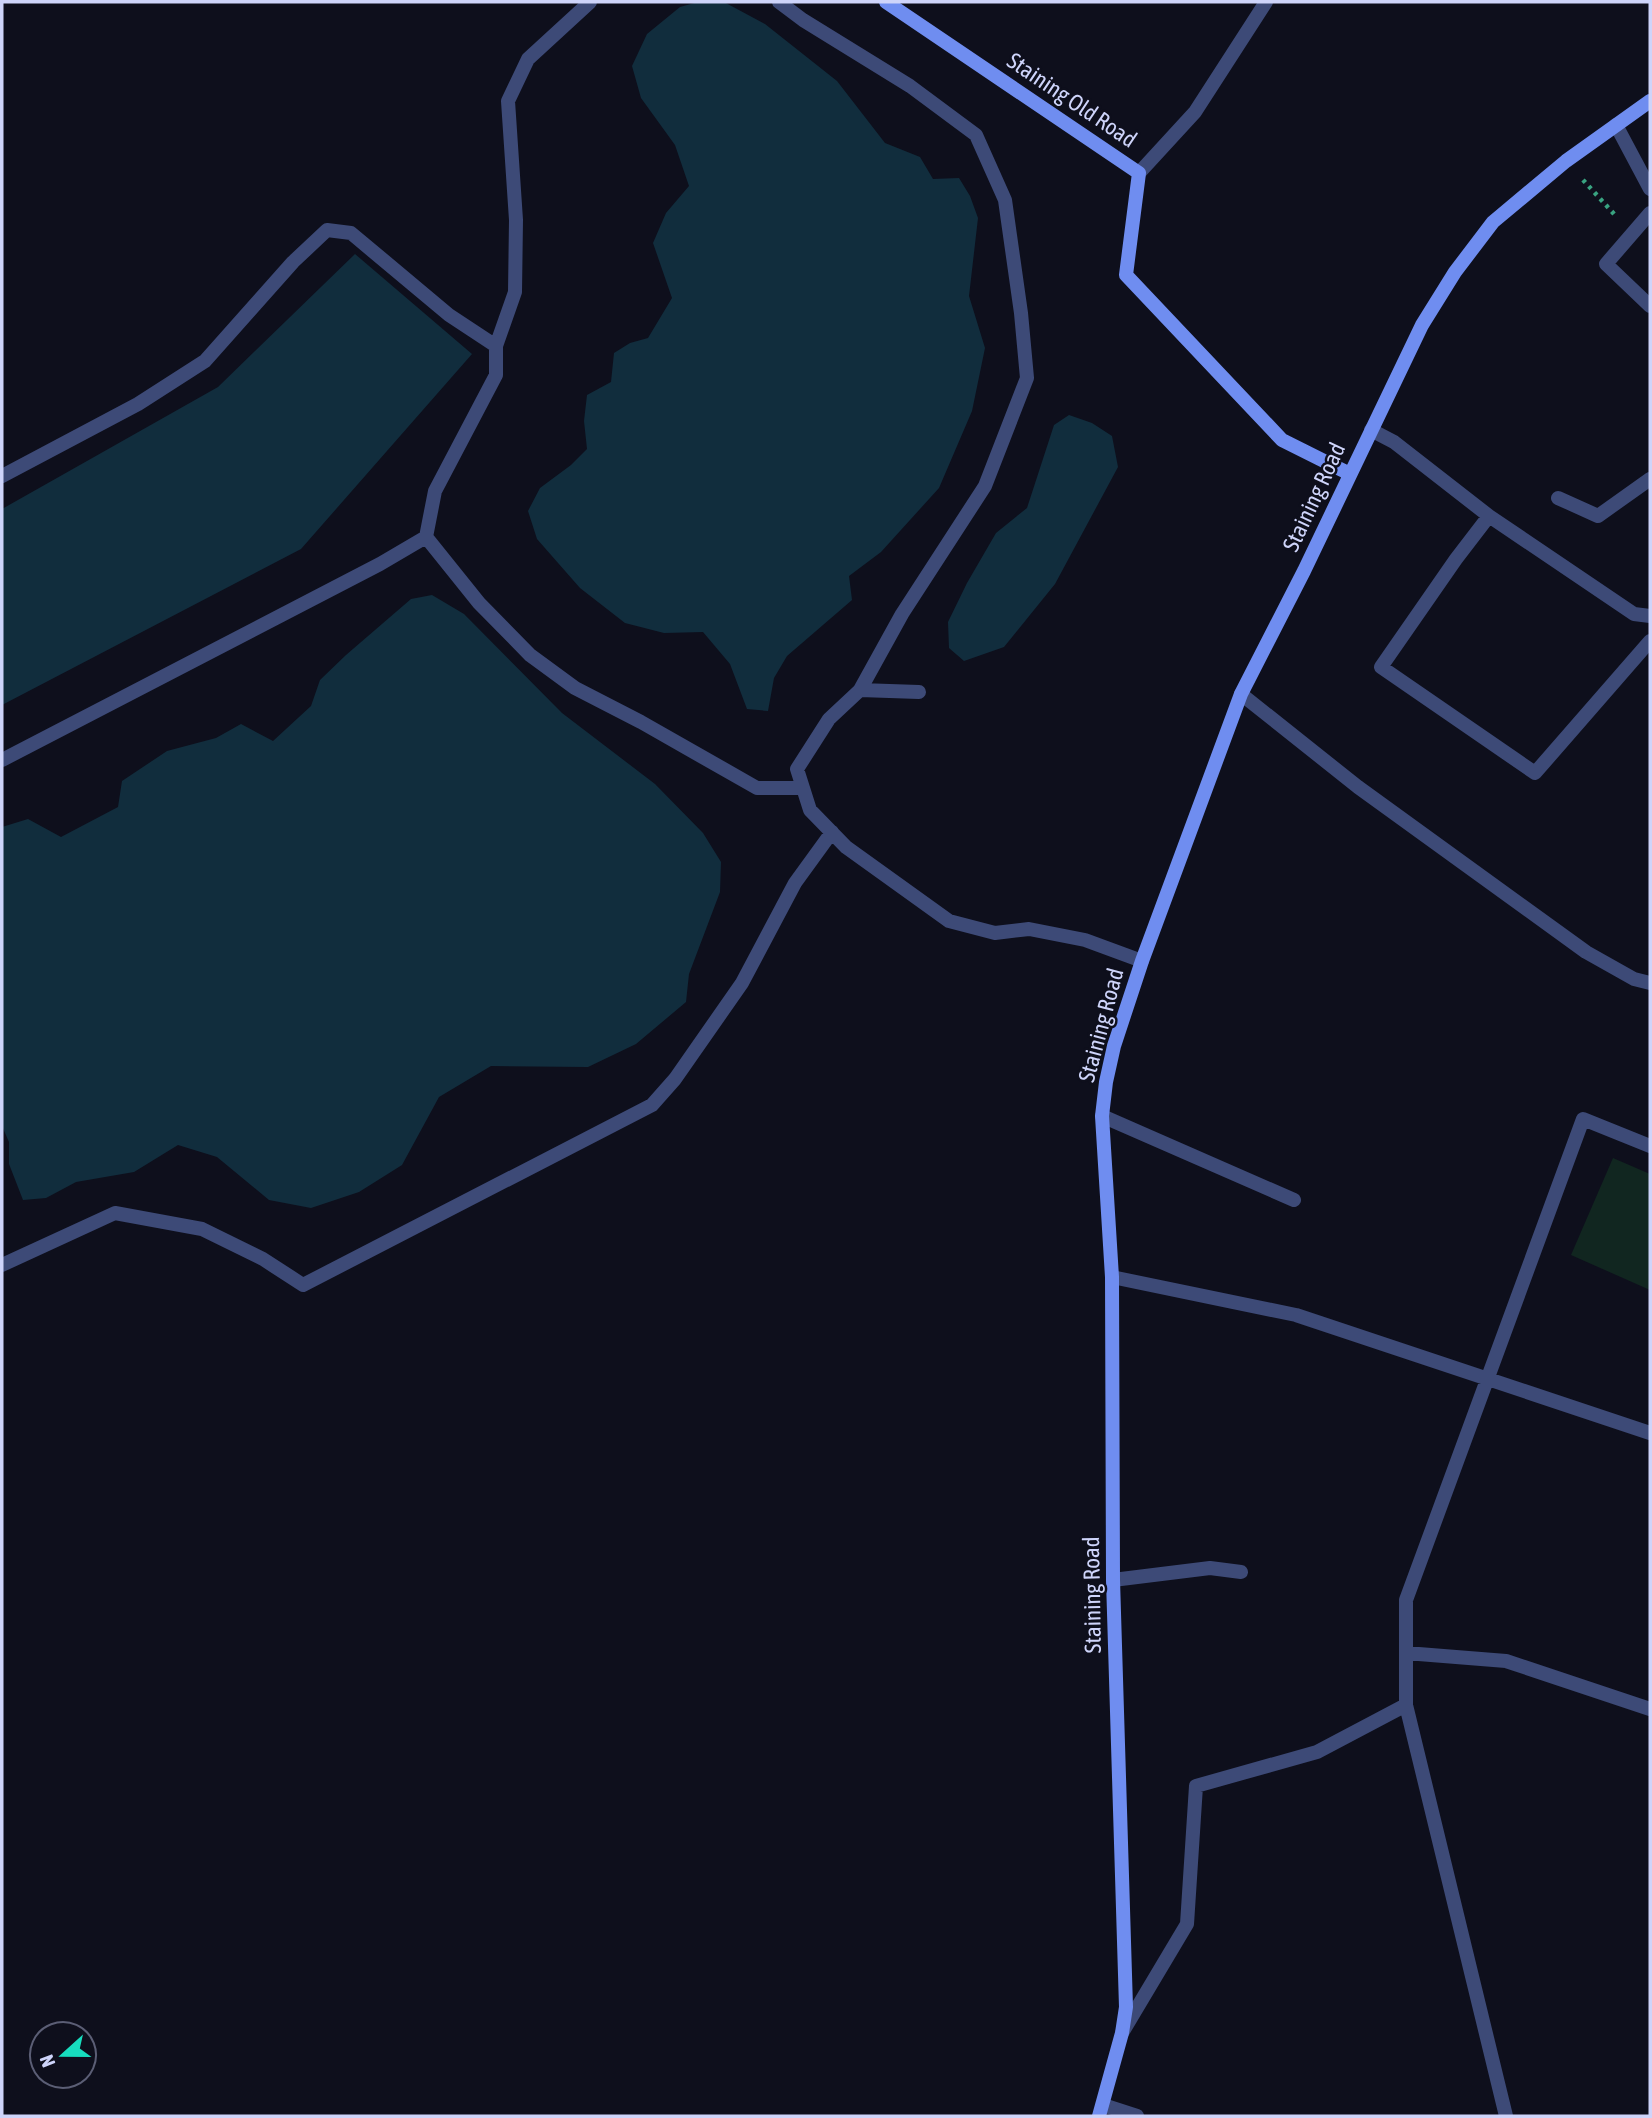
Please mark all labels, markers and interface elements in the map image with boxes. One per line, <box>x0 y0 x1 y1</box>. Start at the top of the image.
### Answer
street label: Staining Old Road <box>1002 47 1142 153</box>
street label: Staining Road <box>1278 439 1350 555</box>
street label: Staining Road <box>1073 965 1129 1085</box>
street label: Staining Road <box>1078 1536 1106 1654</box>
north arrow <box>28 2020 98 2090</box>
text: N <box>35 2052 59 2070</box>

